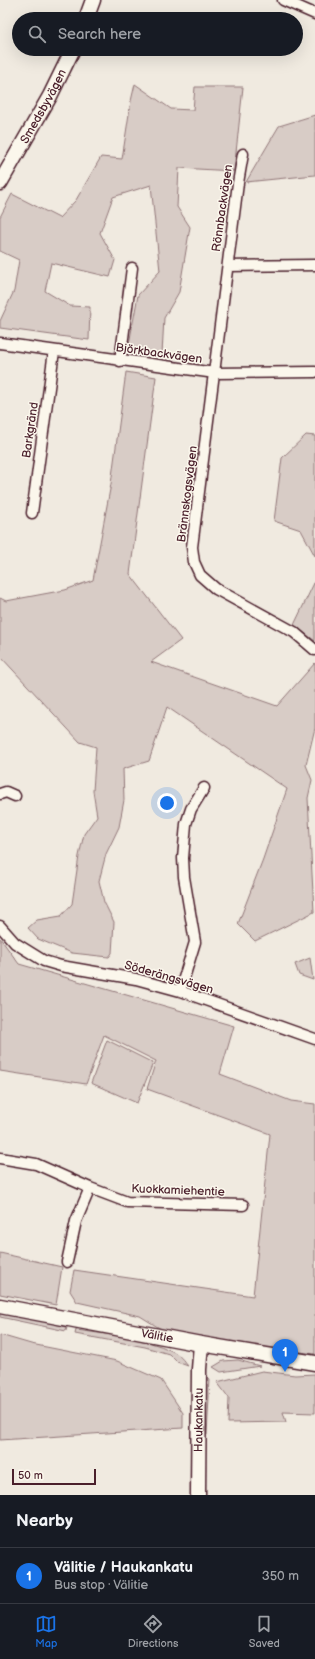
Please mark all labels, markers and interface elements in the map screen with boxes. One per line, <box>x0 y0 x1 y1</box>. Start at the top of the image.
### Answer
search box <box>12 12 303 56</box>
icon: search <box>26 23 48 45</box>
text: Search here <box>58 25 141 44</box>
street label: Smedsbyvägen <box>17 67 70 147</box>
street label: Rönnbackvägen <box>209 163 236 253</box>
street label: Björkbackvägen <box>115 340 203 367</box>
street label: Barkgränd <box>19 401 42 459</box>
street label: Brännskogsvägen <box>174 445 201 543</box>
your location <box>157 793 177 813</box>
street label: Söderängsvägen <box>123 958 215 997</box>
street label: Kuokkamiehentie <box>131 1181 225 1200</box>
street label: Välitie <box>140 1326 174 1347</box>
pin: 1 <box>272 1339 298 1372</box>
street label: Haukankatu <box>191 1388 207 1452</box>
scale bar <box>12 1467 96 1486</box>
text: 50 m <box>18 1469 43 1482</box>
text: Nearby <box>16 1511 73 1531</box>
text: Välitie / Haukankatu <box>54 1558 193 1577</box>
text: 1 <box>26 1568 32 1584</box>
text: 350 m <box>262 1568 299 1584</box>
text: Bus stop · Välitie <box>54 1577 148 1593</box>
tab: Map <box>35 1613 57 1650</box>
tab: Directions <box>128 1613 178 1650</box>
tab: Saved <box>249 1613 280 1650</box>

